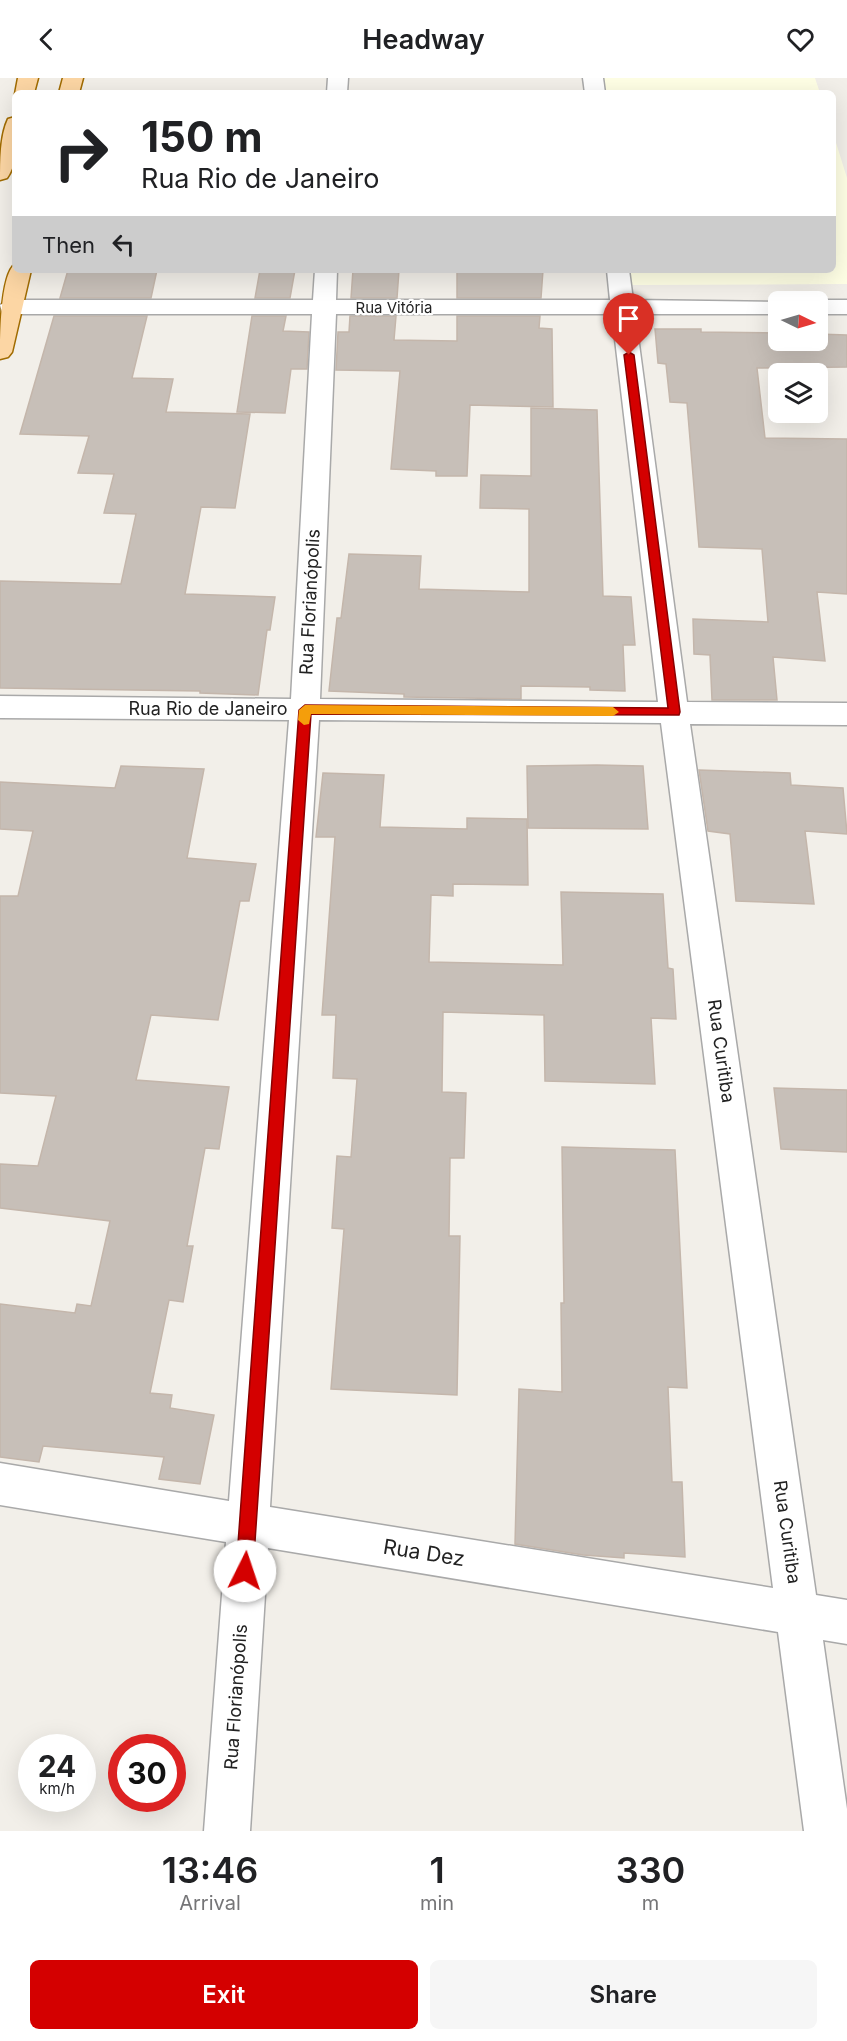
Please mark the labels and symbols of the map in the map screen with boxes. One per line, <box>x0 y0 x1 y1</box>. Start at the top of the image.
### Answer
north arrow <box>768 291 828 351</box>
pin <box>603 293 654 355</box>
street label: Rua Vitória <box>356 298 432 317</box>
street label: Rua Florianópolis <box>295 528 324 676</box>
street label: Rua Rio de Janeiro <box>129 698 287 719</box>
street label: Rua Curitiba <box>704 998 739 1104</box>
street label: Rua Curitiba <box>770 1479 805 1585</box>
street label: Rua Dez <box>381 1534 467 1571</box>
position arrow <box>213 1539 277 1603</box>
street label: Rua Florianópolis <box>220 1623 251 1771</box>
speed limit sign: 30 <box>108 1734 186 1812</box>

